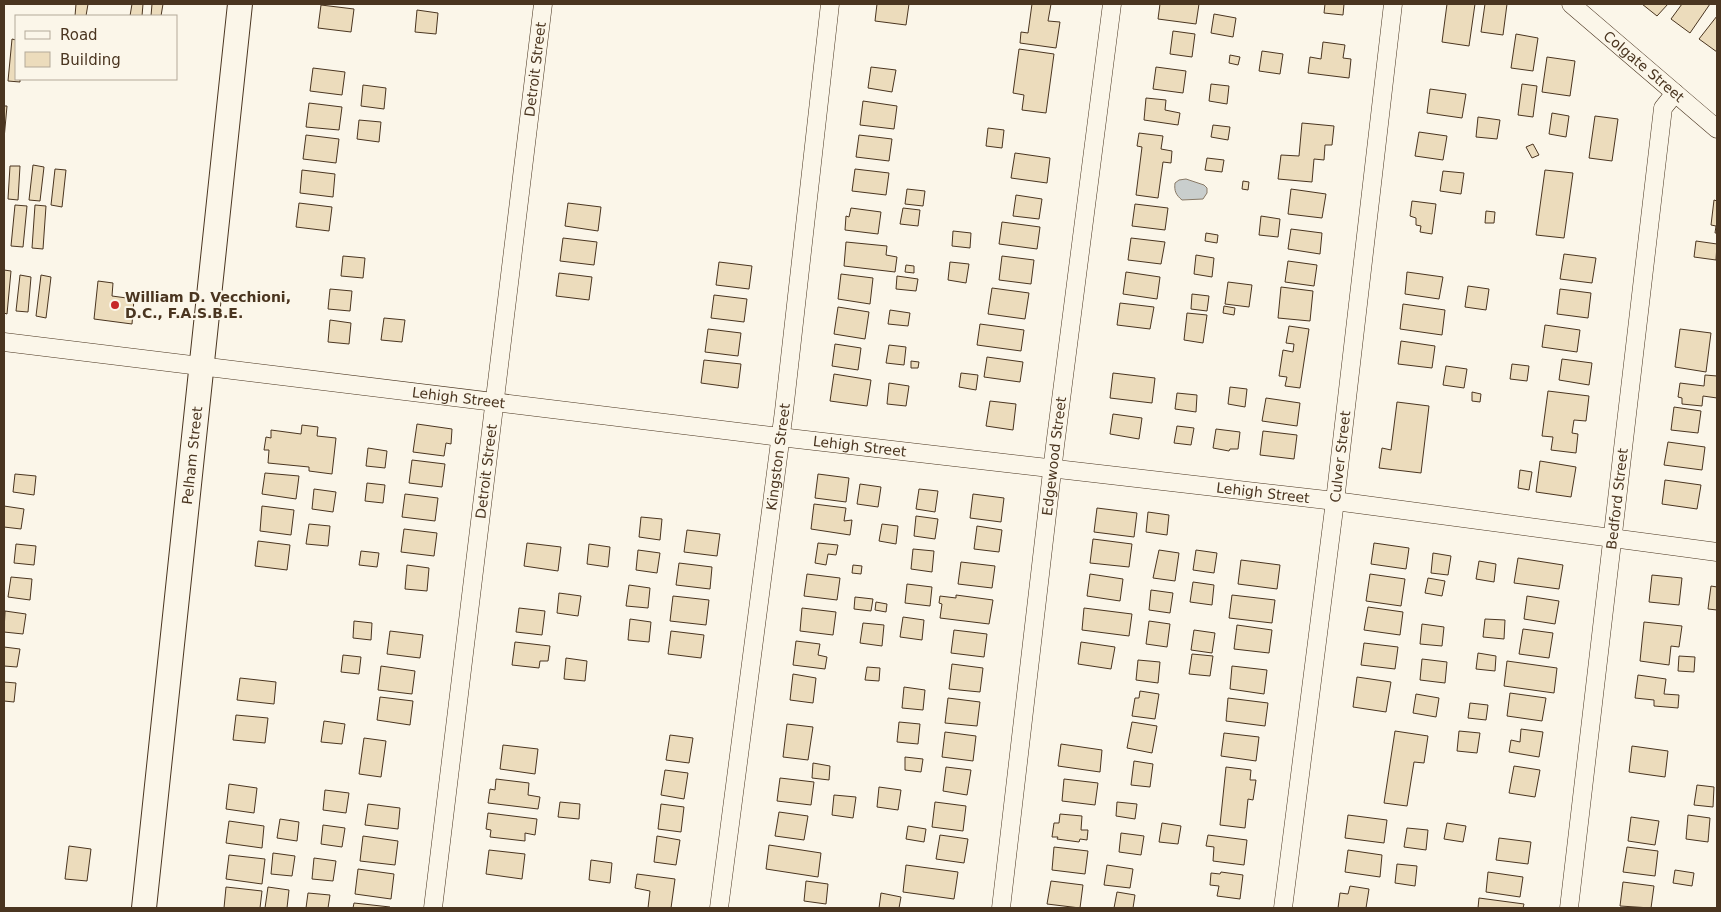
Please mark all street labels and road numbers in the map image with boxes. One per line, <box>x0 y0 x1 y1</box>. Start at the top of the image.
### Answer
street label: Detroit Street <box>521 20 549 117</box>
street label: Colgate Street <box>1600 28 1688 106</box>
street label: Lehigh Street <box>411 384 507 411</box>
street label: Edgewood Street <box>1039 395 1069 517</box>
street label: Kingston Street <box>763 402 793 511</box>
street label: Pelham Street <box>179 405 205 505</box>
street label: Culver Street <box>1327 409 1354 503</box>
street label: Detroit Street <box>472 422 500 520</box>
street label: Lehigh Street <box>812 433 908 460</box>
street label: Bedford Street <box>1603 447 1631 550</box>
street label: Lehigh Street <box>1216 479 1311 506</box>

